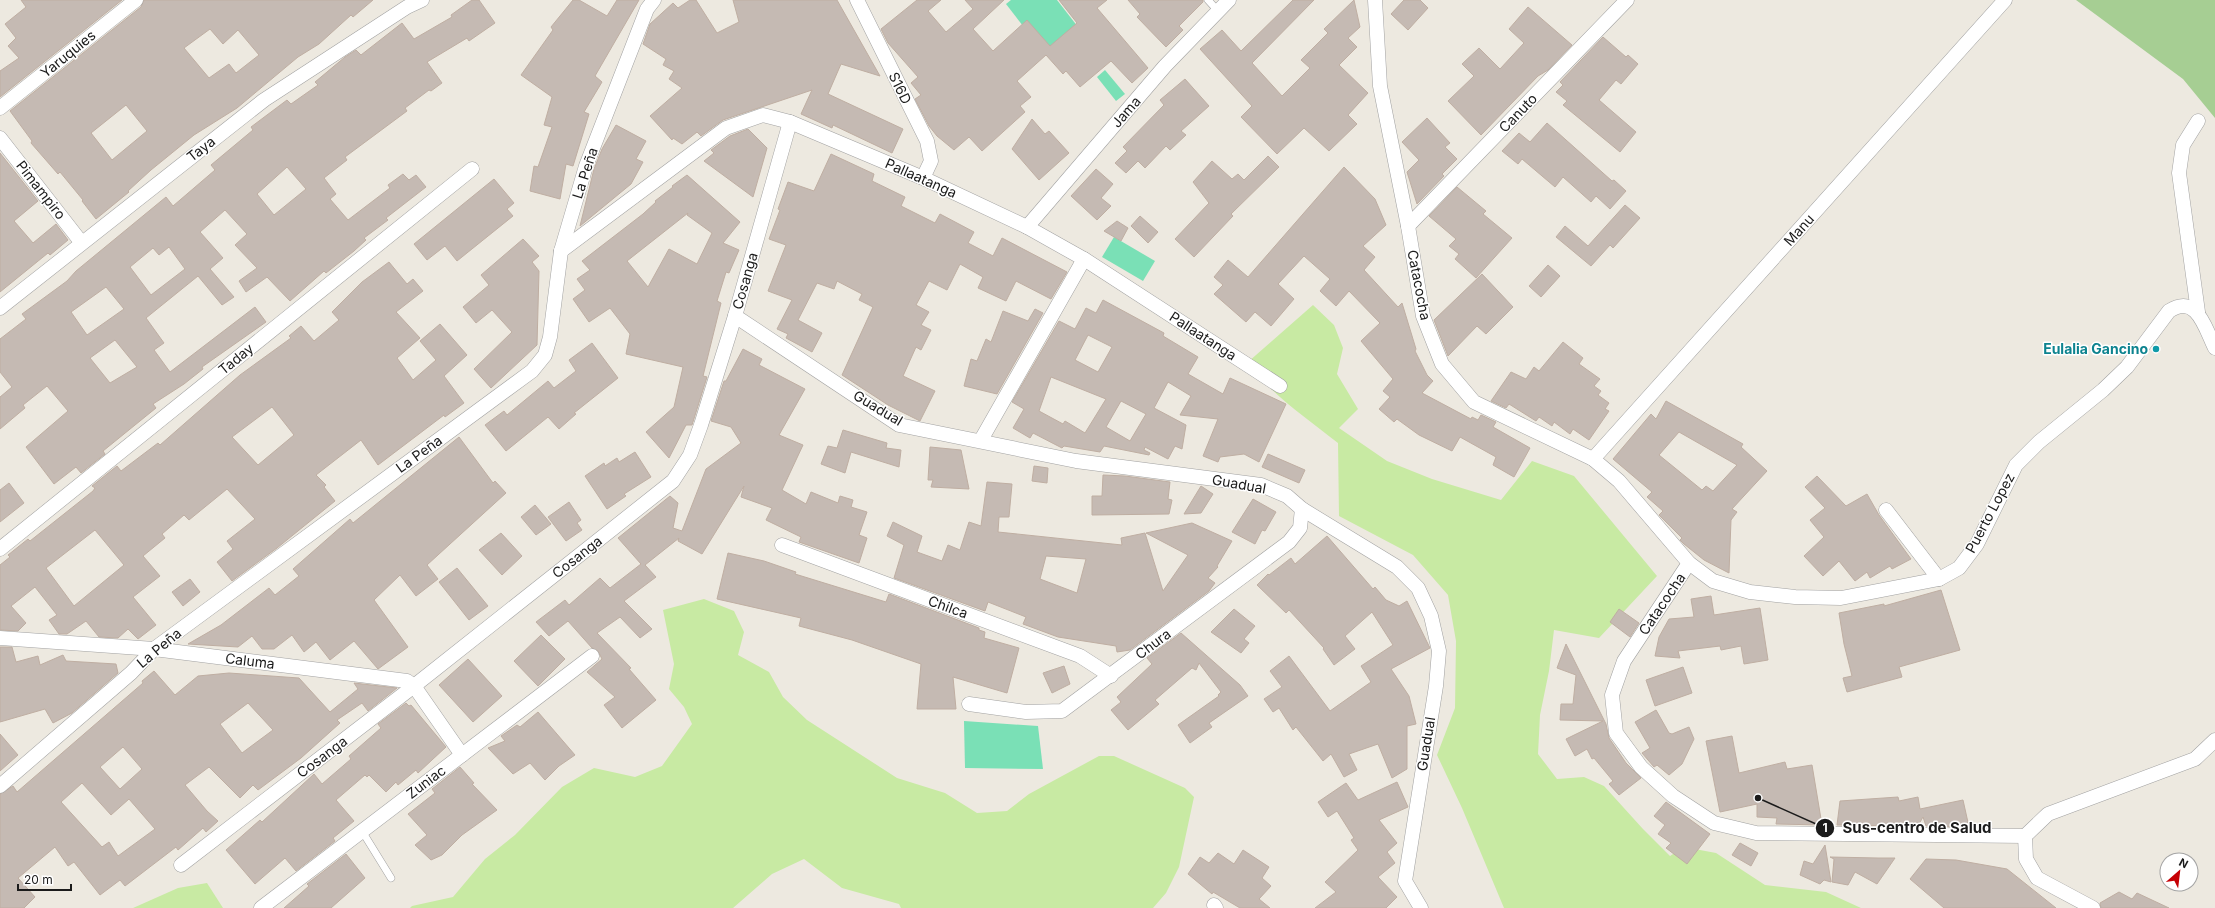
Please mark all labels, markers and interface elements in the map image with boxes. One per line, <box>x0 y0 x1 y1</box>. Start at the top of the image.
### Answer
street label: Yaruquies <box>37 26 99 81</box>
street label: S16D <box>885 69 915 107</box>
street label: Canuto <box>1495 90 1540 136</box>
street label: Jama <box>1107 93 1144 131</box>
street label: Taya <box>183 132 218 165</box>
street label: La Peña <box>568 145 601 201</box>
street label: Pallaatanga <box>883 154 960 201</box>
street label: Pimampiro <box>13 157 70 223</box>
street label: Manu <box>1780 210 1817 249</box>
street label: Catacocha <box>1404 248 1435 321</box>
street label: Cosanga <box>728 250 761 311</box>
street label: Pallaatanga <box>1167 308 1240 364</box>
street label: Taday <box>215 339 257 378</box>
place label: Eulalia Gancino <box>2043 340 2148 357</box>
marker: Eulalia Gancino <box>2151 344 2161 354</box>
street label: Guadual <box>850 386 906 429</box>
street label: La Peña <box>392 431 445 476</box>
street label: Guadual <box>1211 470 1267 497</box>
street label: Puerto Lopez <box>1961 470 2018 556</box>
street label: Cosanga <box>548 532 605 581</box>
street label: Catacocha <box>1635 569 1689 638</box>
street label: Chilca <box>926 591 970 622</box>
street label: La Peña <box>133 624 184 671</box>
street label: Chura <box>1132 625 1174 662</box>
street label: Caluma <box>224 649 276 672</box>
street label: Guadual <box>1413 716 1438 772</box>
street label: Cosanga <box>293 732 350 781</box>
street label: Zuniac <box>403 761 449 802</box>
callout: Sus-centro de Salud <box>1815 814 2000 841</box>
text: Sus-centro de Salud <box>1843 818 1992 837</box>
text: 1 <box>1822 820 1828 835</box>
north arrow <box>2159 852 2199 892</box>
text: N <box>2177 855 2191 871</box>
scale bar <box>18 866 71 892</box>
text: 20 m <box>24 872 53 887</box>

